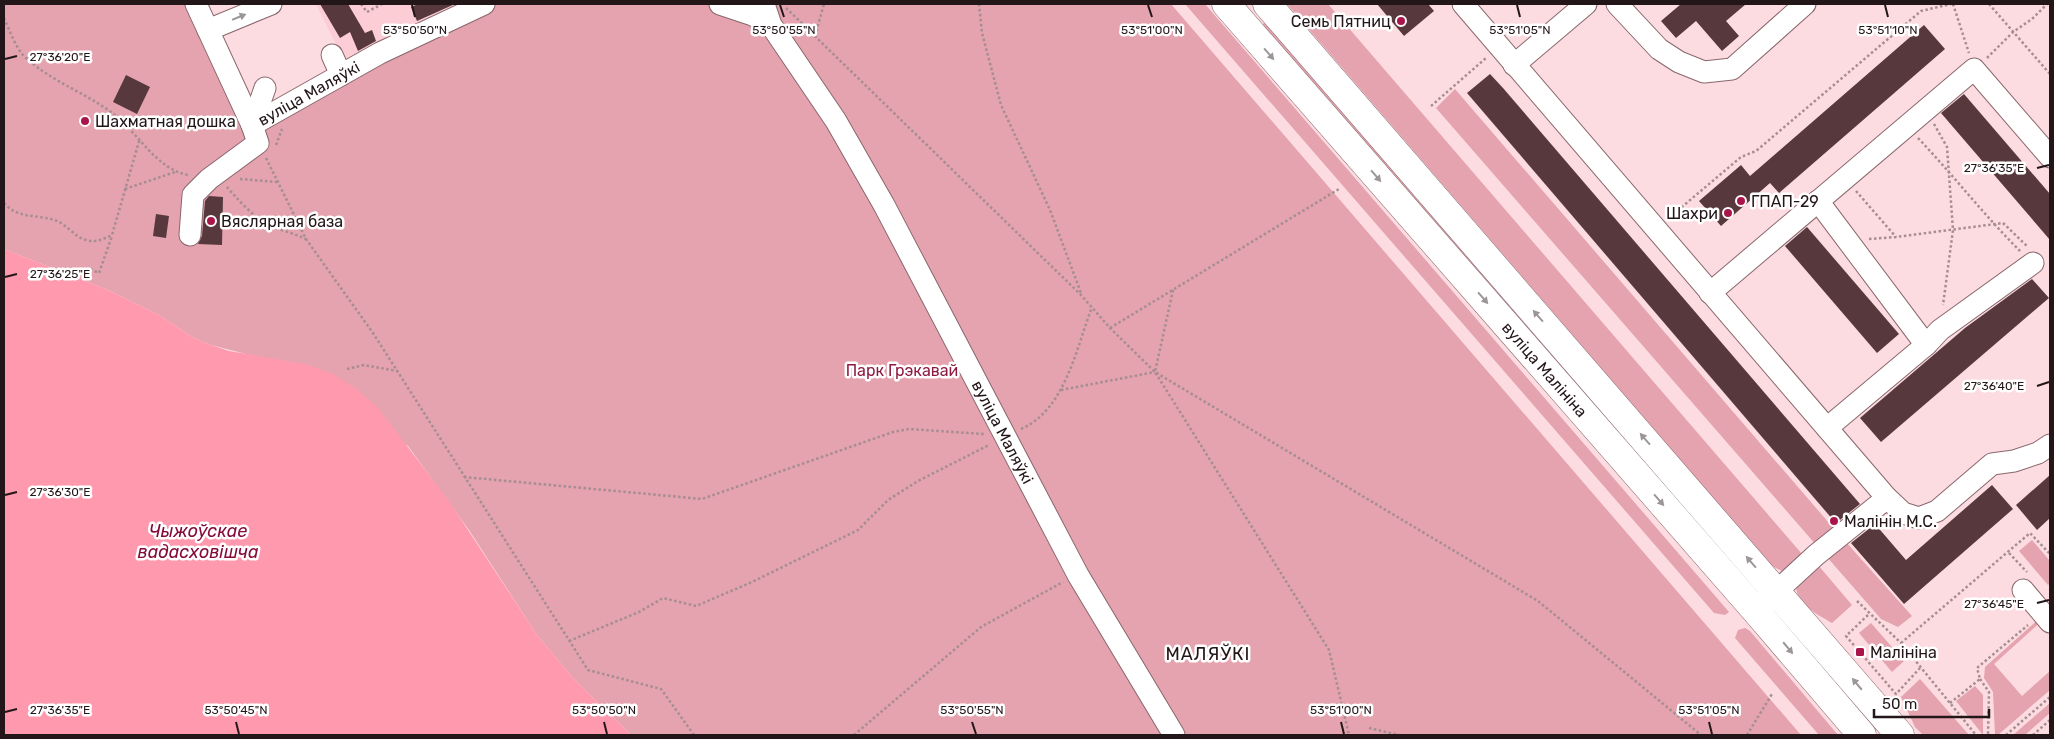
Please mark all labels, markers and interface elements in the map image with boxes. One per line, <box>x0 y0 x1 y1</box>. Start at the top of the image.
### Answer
one-way arrow <box>232 12 246 20</box>
place label: Семь Пятниц <box>1291 12 1391 31</box>
marker: Семь Пятниц <box>1395 15 1407 27</box>
text: 53°50'50"N <box>383 23 447 37</box>
text: 53°50'55"N <box>752 23 816 37</box>
text: 53°51'00"N <box>1121 23 1183 37</box>
text: 53°51'05"N <box>1489 23 1551 37</box>
text: 53°51'10"N <box>1858 23 1918 37</box>
one-way arrow <box>1264 47 1275 60</box>
text: 27°36'20"E <box>30 50 90 64</box>
street label: вуліца Маляўкі <box>254 57 363 129</box>
place label: Шахматная дошка <box>95 112 236 131</box>
marker: Шахматная дошка <box>79 115 91 127</box>
text: 27°36'35"E <box>1964 161 2024 175</box>
one-way arrow <box>1371 169 1382 182</box>
place label: ГПАП-29 <box>1751 192 1819 211</box>
marker: ГПАП-29 <box>1735 195 1747 207</box>
place label: Шахри <box>1666 204 1718 223</box>
marker: Шахри <box>1722 207 1734 219</box>
place label: Вяслярная база <box>221 212 343 231</box>
marker: Вяслярная база <box>205 215 217 227</box>
text: 27°36'25"E <box>30 267 90 281</box>
one-way arrow <box>1478 292 1489 305</box>
one-way arrow <box>1533 310 1544 322</box>
street label: вуліца Малініна <box>1498 318 1592 421</box>
park label: Парк Грэкавай <box>846 361 958 380</box>
street label: вуліца Маляўкі <box>968 377 1038 487</box>
text: 27°36'40"E <box>1964 379 2024 393</box>
one-way arrow <box>1639 433 1650 446</box>
text: 27°36'30"E <box>29 485 91 499</box>
one-way arrow <box>1654 493 1665 506</box>
place label: Малінін М.С. <box>1844 512 1937 531</box>
marker: Малінін М.С. <box>1828 515 1840 527</box>
water label: Чыжоўскае вадасховішча <box>138 520 259 563</box>
one-way arrow <box>1745 556 1757 568</box>
text: 27°36'45"E <box>1964 597 2024 611</box>
one-way arrow <box>1782 641 1793 654</box>
district label: МАЛЯЎКІ <box>1166 643 1250 665</box>
place label: Малініна <box>1870 643 1937 662</box>
marker: Малініна <box>1854 646 1866 658</box>
one-way arrow <box>1852 678 1863 691</box>
scale bar <box>1874 686 1989 718</box>
text: 50 m <box>1882 695 1917 713</box>
text: 27°36'35"E <box>30 703 90 717</box>
text: 53°50'45"N <box>204 703 268 717</box>
text: 53°50'50"N <box>572 703 636 717</box>
text: 53°50'55"N <box>940 703 1004 717</box>
text: 53°51'00"N <box>1310 703 1372 717</box>
text: 53°51'05"N <box>1678 703 1740 717</box>

